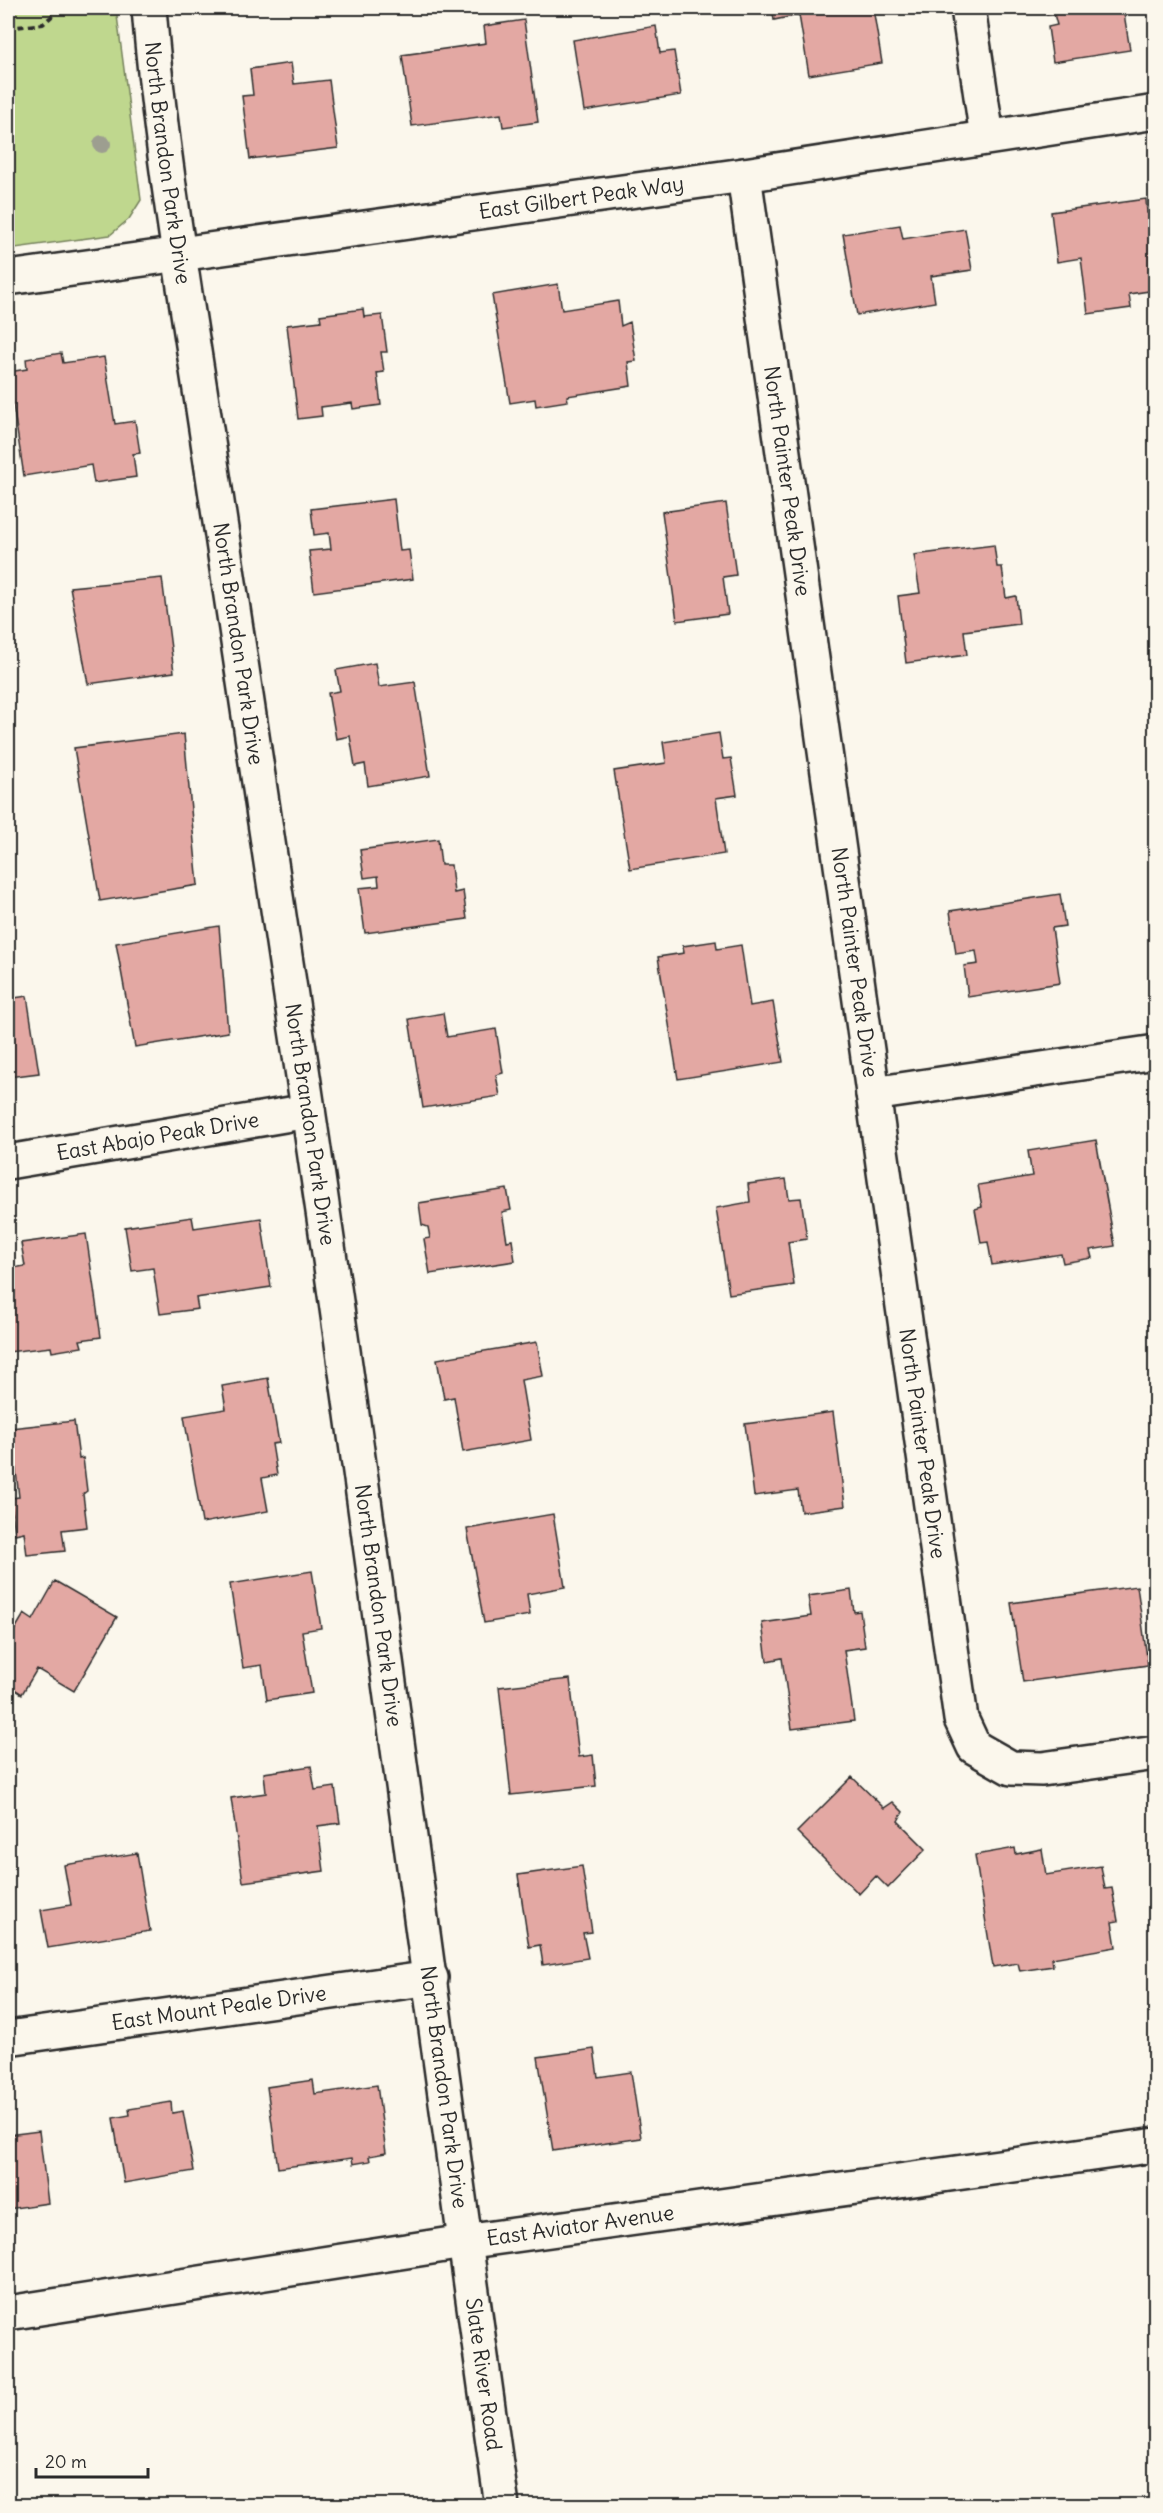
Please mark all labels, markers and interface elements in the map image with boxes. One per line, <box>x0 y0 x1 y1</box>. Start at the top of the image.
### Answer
street label: North Brandon Park Drive <box>139 40 197 286</box>
street label: East Gilbert Peak Way <box>477 170 686 225</box>
street label: North Painter Peak Drive <box>758 364 817 598</box>
street label: North Brandon Park Drive <box>207 521 270 767</box>
street label: North Painter Peak Drive <box>826 845 885 1079</box>
street label: North Brandon Park Drive <box>279 1001 342 1247</box>
street label: East Abajo Peak Drive <box>55 1106 261 1167</box>
street label: North Painter Peak Drive <box>893 1327 952 1560</box>
street label: North Brandon Park Drive <box>349 1482 409 1728</box>
street label: North Brandon Park Drive <box>415 1964 474 2210</box>
street label: East Mount Peale Drive <box>110 1979 328 2036</box>
street label: East Aviator Avenue <box>485 2199 676 2252</box>
street label: Slate River Road <box>460 2296 508 2452</box>
scale bar <box>36 2441 148 2479</box>
text: 20 m <box>45 2450 87 2473</box>

